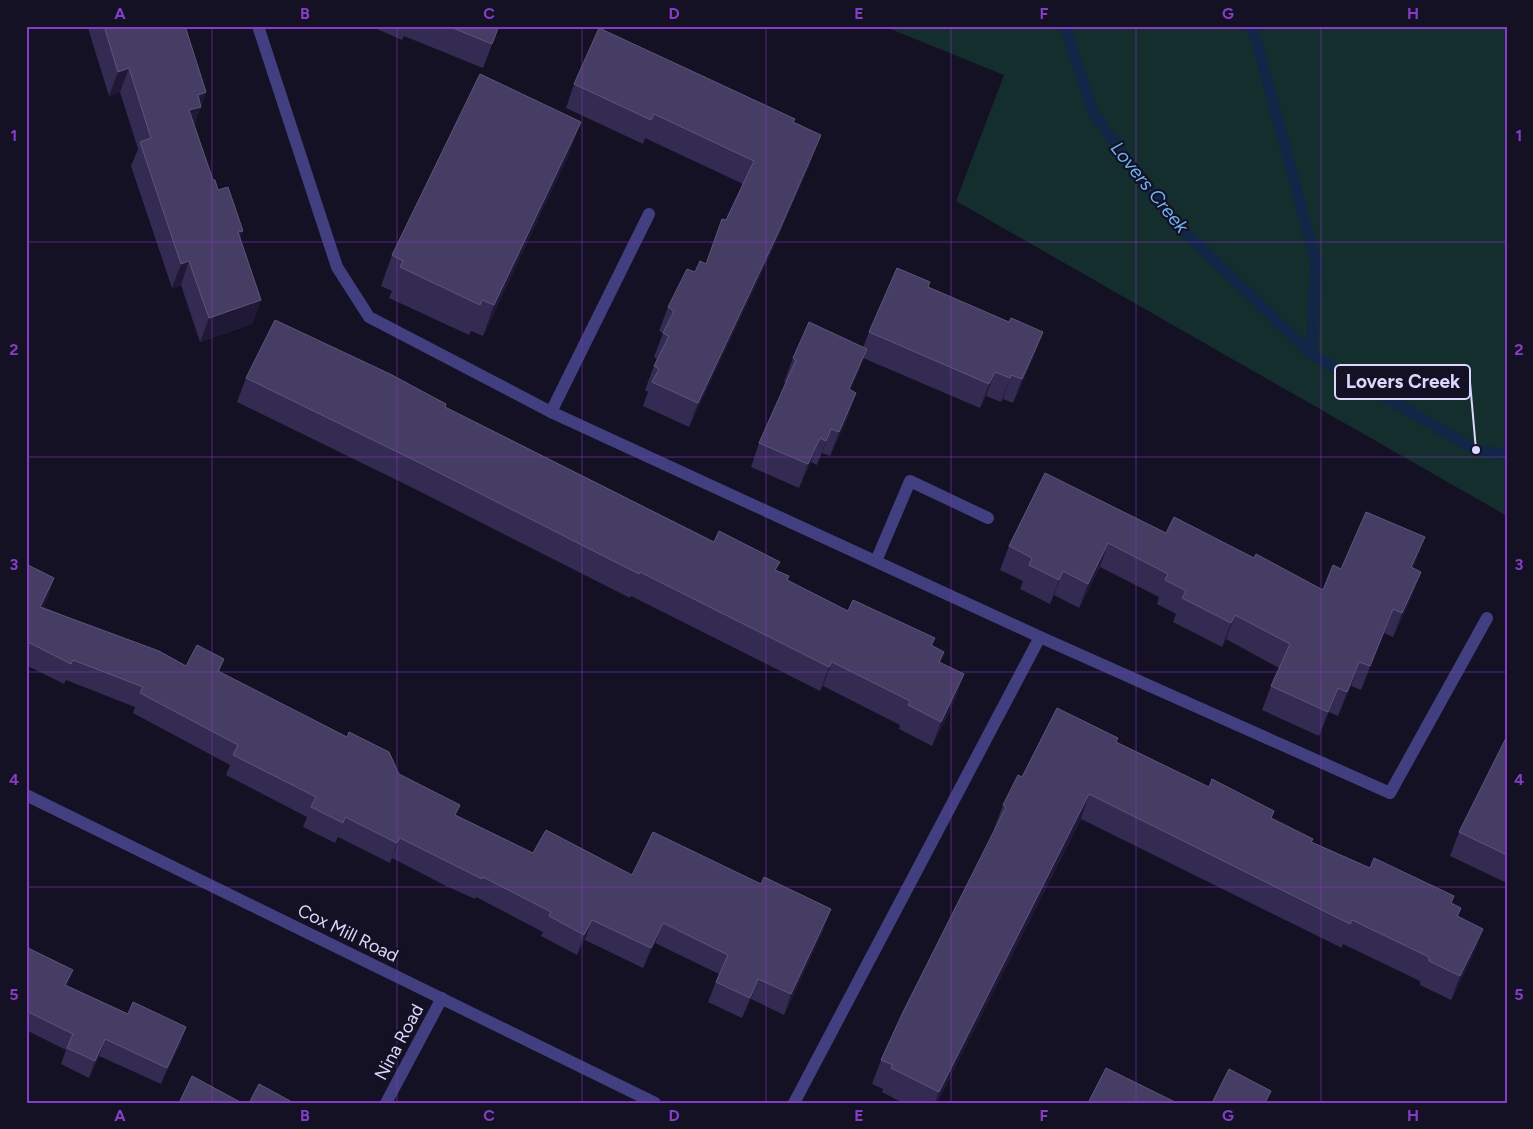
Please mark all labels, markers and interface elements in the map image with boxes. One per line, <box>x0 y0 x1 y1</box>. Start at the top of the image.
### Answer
text: A <box>114 4 126 23</box>
text: B <box>300 4 310 23</box>
text: C <box>483 4 495 23</box>
text: D <box>668 4 680 23</box>
text: E <box>854 4 864 23</box>
text: F <box>1040 4 1049 23</box>
text: G <box>1222 4 1234 23</box>
text: H <box>1407 4 1419 23</box>
text: 1 <box>11 126 17 145</box>
text: 1 <box>1516 126 1522 145</box>
water label: Lovers Creek <box>1106 137 1194 238</box>
text: 2 <box>9 340 19 359</box>
text: 2 <box>1514 340 1524 359</box>
callout: Lovers Creek <box>1335 365 1470 399</box>
text: Lovers Creek <box>1346 370 1461 393</box>
text: 3 <box>10 555 19 574</box>
text: 3 <box>1515 555 1524 574</box>
text: 4 <box>9 770 19 789</box>
text: 4 <box>1514 770 1524 789</box>
street label: Cox Mill Road <box>294 899 402 967</box>
text: 5 <box>9 985 19 1004</box>
text: 5 <box>1514 985 1524 1004</box>
street label: Nina Road <box>370 1000 428 1084</box>
text: A <box>114 1106 126 1125</box>
text: B <box>300 1106 310 1125</box>
text: C <box>483 1106 495 1125</box>
text: D <box>668 1106 680 1125</box>
text: E <box>854 1106 864 1125</box>
text: F <box>1040 1106 1049 1125</box>
text: G <box>1222 1106 1234 1125</box>
text: H <box>1407 1106 1419 1125</box>

